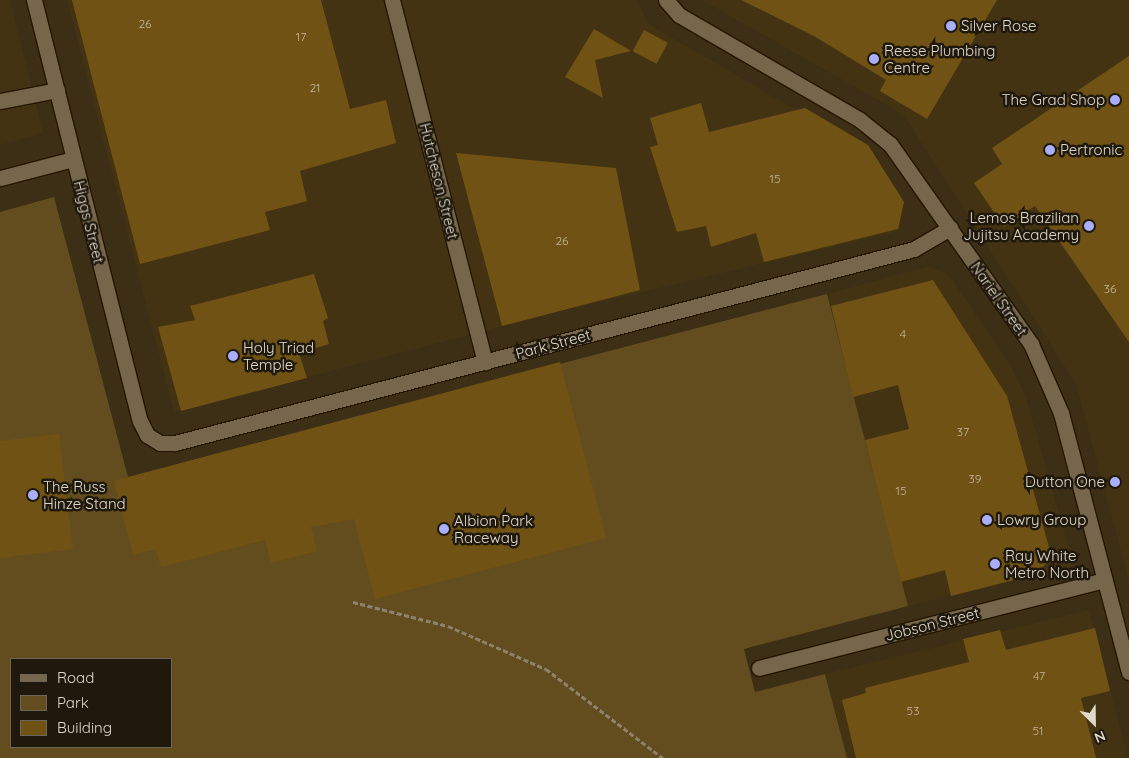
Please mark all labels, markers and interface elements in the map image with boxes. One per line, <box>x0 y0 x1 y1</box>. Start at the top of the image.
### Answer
house number: 26 <box>138 17 152 31</box>
place label: Silver Rose <box>961 17 1036 35</box>
marker: Silver Rose <box>945 20 957 32</box>
house number: 17 <box>296 30 306 44</box>
place label: Reese Plumbing Centre <box>884 41 995 76</box>
marker: Reese Plumbing Centre <box>868 53 880 65</box>
house number: 21 <box>309 81 321 95</box>
place label: The Grad Shop <box>1001 91 1105 109</box>
marker: The Grad Shop <box>1109 94 1121 106</box>
street label: Hutcheson Street <box>416 121 462 241</box>
place label: Pertronic <box>1060 141 1122 159</box>
marker: Pertronic <box>1044 144 1056 156</box>
house number: 15 <box>770 172 780 186</box>
street label: Higgs Street <box>70 179 108 265</box>
place label: Lemos Brazilian Jujitsu Academy <box>963 208 1079 243</box>
marker: Lemos Brazilian Jujitsu Academy <box>1083 220 1095 232</box>
house number: 26 <box>555 234 569 248</box>
street label: Nariel Street <box>967 259 1031 339</box>
house number: 36 <box>1104 282 1116 296</box>
street label: Park Street <box>514 325 592 363</box>
house number: 4 <box>900 327 906 341</box>
place label: Holy Triad Temple <box>243 338 314 373</box>
marker: Holy Triad Temple <box>227 350 239 362</box>
house number: 37 <box>957 425 969 439</box>
house number: 39 <box>969 472 981 486</box>
place label: Dutton One <box>1025 473 1105 491</box>
marker: Dutton One <box>1109 476 1121 488</box>
place label: The Russ Hinze Stand <box>43 477 126 512</box>
house number: 15 <box>896 484 906 498</box>
marker: The Russ Hinze Stand <box>27 489 39 501</box>
place label: Albion Park Raceway <box>454 511 533 546</box>
place label: Lowry Group <box>997 511 1086 529</box>
marker: Lowry Group <box>981 514 993 526</box>
marker: Albion Park Raceway <box>438 523 450 535</box>
place label: Ray White Metro North <box>1005 546 1089 581</box>
marker: Ray White Metro North <box>989 558 1001 570</box>
street label: Jobson Street <box>883 604 981 644</box>
legend <box>10 658 172 748</box>
text: Road <box>57 668 94 687</box>
house number: 47 <box>1033 669 1045 683</box>
text: Park <box>57 693 89 712</box>
north arrow <box>1069 698 1119 748</box>
house number: 53 <box>907 704 919 718</box>
text: Building <box>57 718 112 737</box>
house number: 51 <box>1033 724 1043 738</box>
text: N <box>1092 727 1108 747</box>

